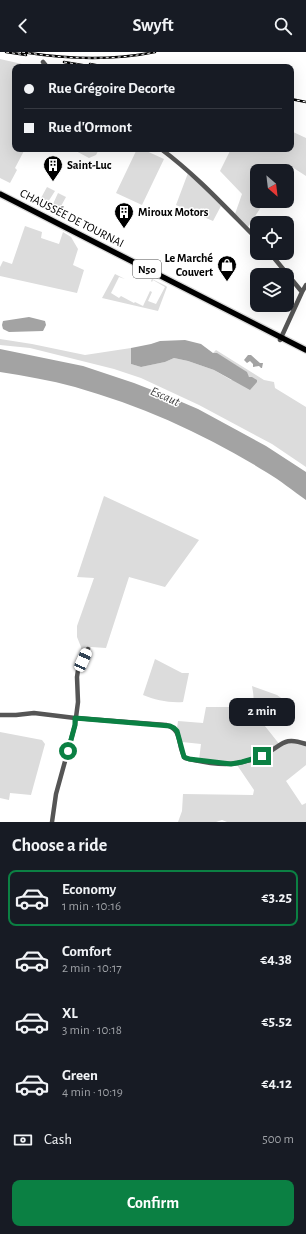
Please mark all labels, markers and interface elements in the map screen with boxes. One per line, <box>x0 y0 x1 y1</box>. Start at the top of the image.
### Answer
icon: back <box>12 15 34 37</box>
icon: search <box>272 15 294 37</box>
text: Swyft <box>132 17 174 35</box>
text: Rue Grégoire Decorte <box>48 81 175 96</box>
text: Rue d'Ormont <box>48 120 132 135</box>
building icon: Saint-Luc <box>42 154 64 182</box>
place label: Saint-Luc <box>67 159 112 171</box>
north arrow <box>250 164 294 208</box>
map controls <box>250 164 294 312</box>
street label: CHAUSSÉE DE TOURNAI <box>18 186 126 249</box>
building icon: Miroux Motors <box>113 201 135 229</box>
place label: Miroux Motors <box>138 206 209 218</box>
button: locate <box>250 216 294 260</box>
place label: Le Marché Couvert <box>164 252 213 278</box>
shop icon: Le Marché Couvert <box>216 254 238 282</box>
road number: N50 <box>133 260 161 278</box>
button: layers <box>250 268 294 312</box>
water label: Escaut <box>148 385 182 409</box>
car <box>73 647 93 673</box>
callout: 2 min <box>229 698 295 726</box>
text: 2 min <box>248 705 276 718</box>
route start <box>59 742 77 760</box>
route end <box>253 747 271 765</box>
text: Choose a ride <box>12 837 107 855</box>
icon: car <box>14 880 50 916</box>
text: Economy <box>62 882 116 897</box>
text: €3.25 <box>262 890 292 905</box>
text: 1 min · 10:16 <box>62 900 121 913</box>
icon: car <box>14 942 50 978</box>
text: Comfort <box>62 944 111 959</box>
text: €4.38 <box>260 952 292 967</box>
text: 2 min · 10:17 <box>62 962 122 975</box>
icon: car <box>14 1004 50 1040</box>
text: XL <box>62 1006 78 1021</box>
text: €5.52 <box>262 1014 292 1029</box>
text: 3 min · 10:18 <box>62 1024 122 1037</box>
icon: car <box>14 1066 50 1102</box>
text: Green <box>62 1068 98 1083</box>
text: €4.12 <box>262 1076 292 1091</box>
text: 4 min · 10:19 <box>62 1086 123 1099</box>
icon: cash <box>12 1129 34 1151</box>
text: Cash <box>44 1132 72 1147</box>
text: 500 m <box>262 1133 294 1146</box>
button: Confirm <box>12 1180 294 1226</box>

